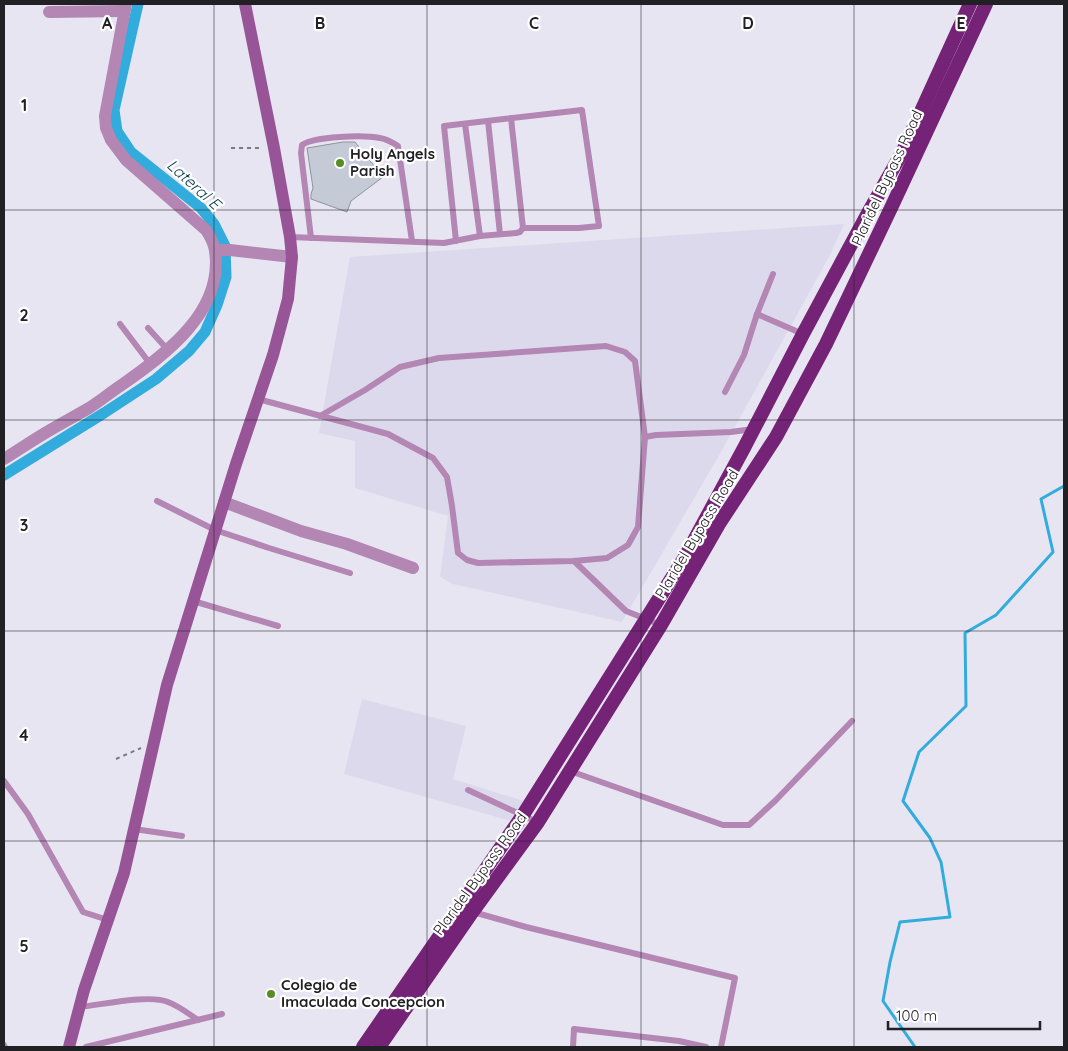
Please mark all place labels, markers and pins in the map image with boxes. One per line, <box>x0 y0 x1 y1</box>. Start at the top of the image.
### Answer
place label: Holy Angels Parish <box>350 144 435 180</box>
marker: Holy Angels Parish <box>334 157 346 169</box>
place label: Colegio de Imaculada Concepcion <box>281 975 445 1011</box>
marker: Colegio de Imaculada Concepcion <box>265 988 277 1000</box>

